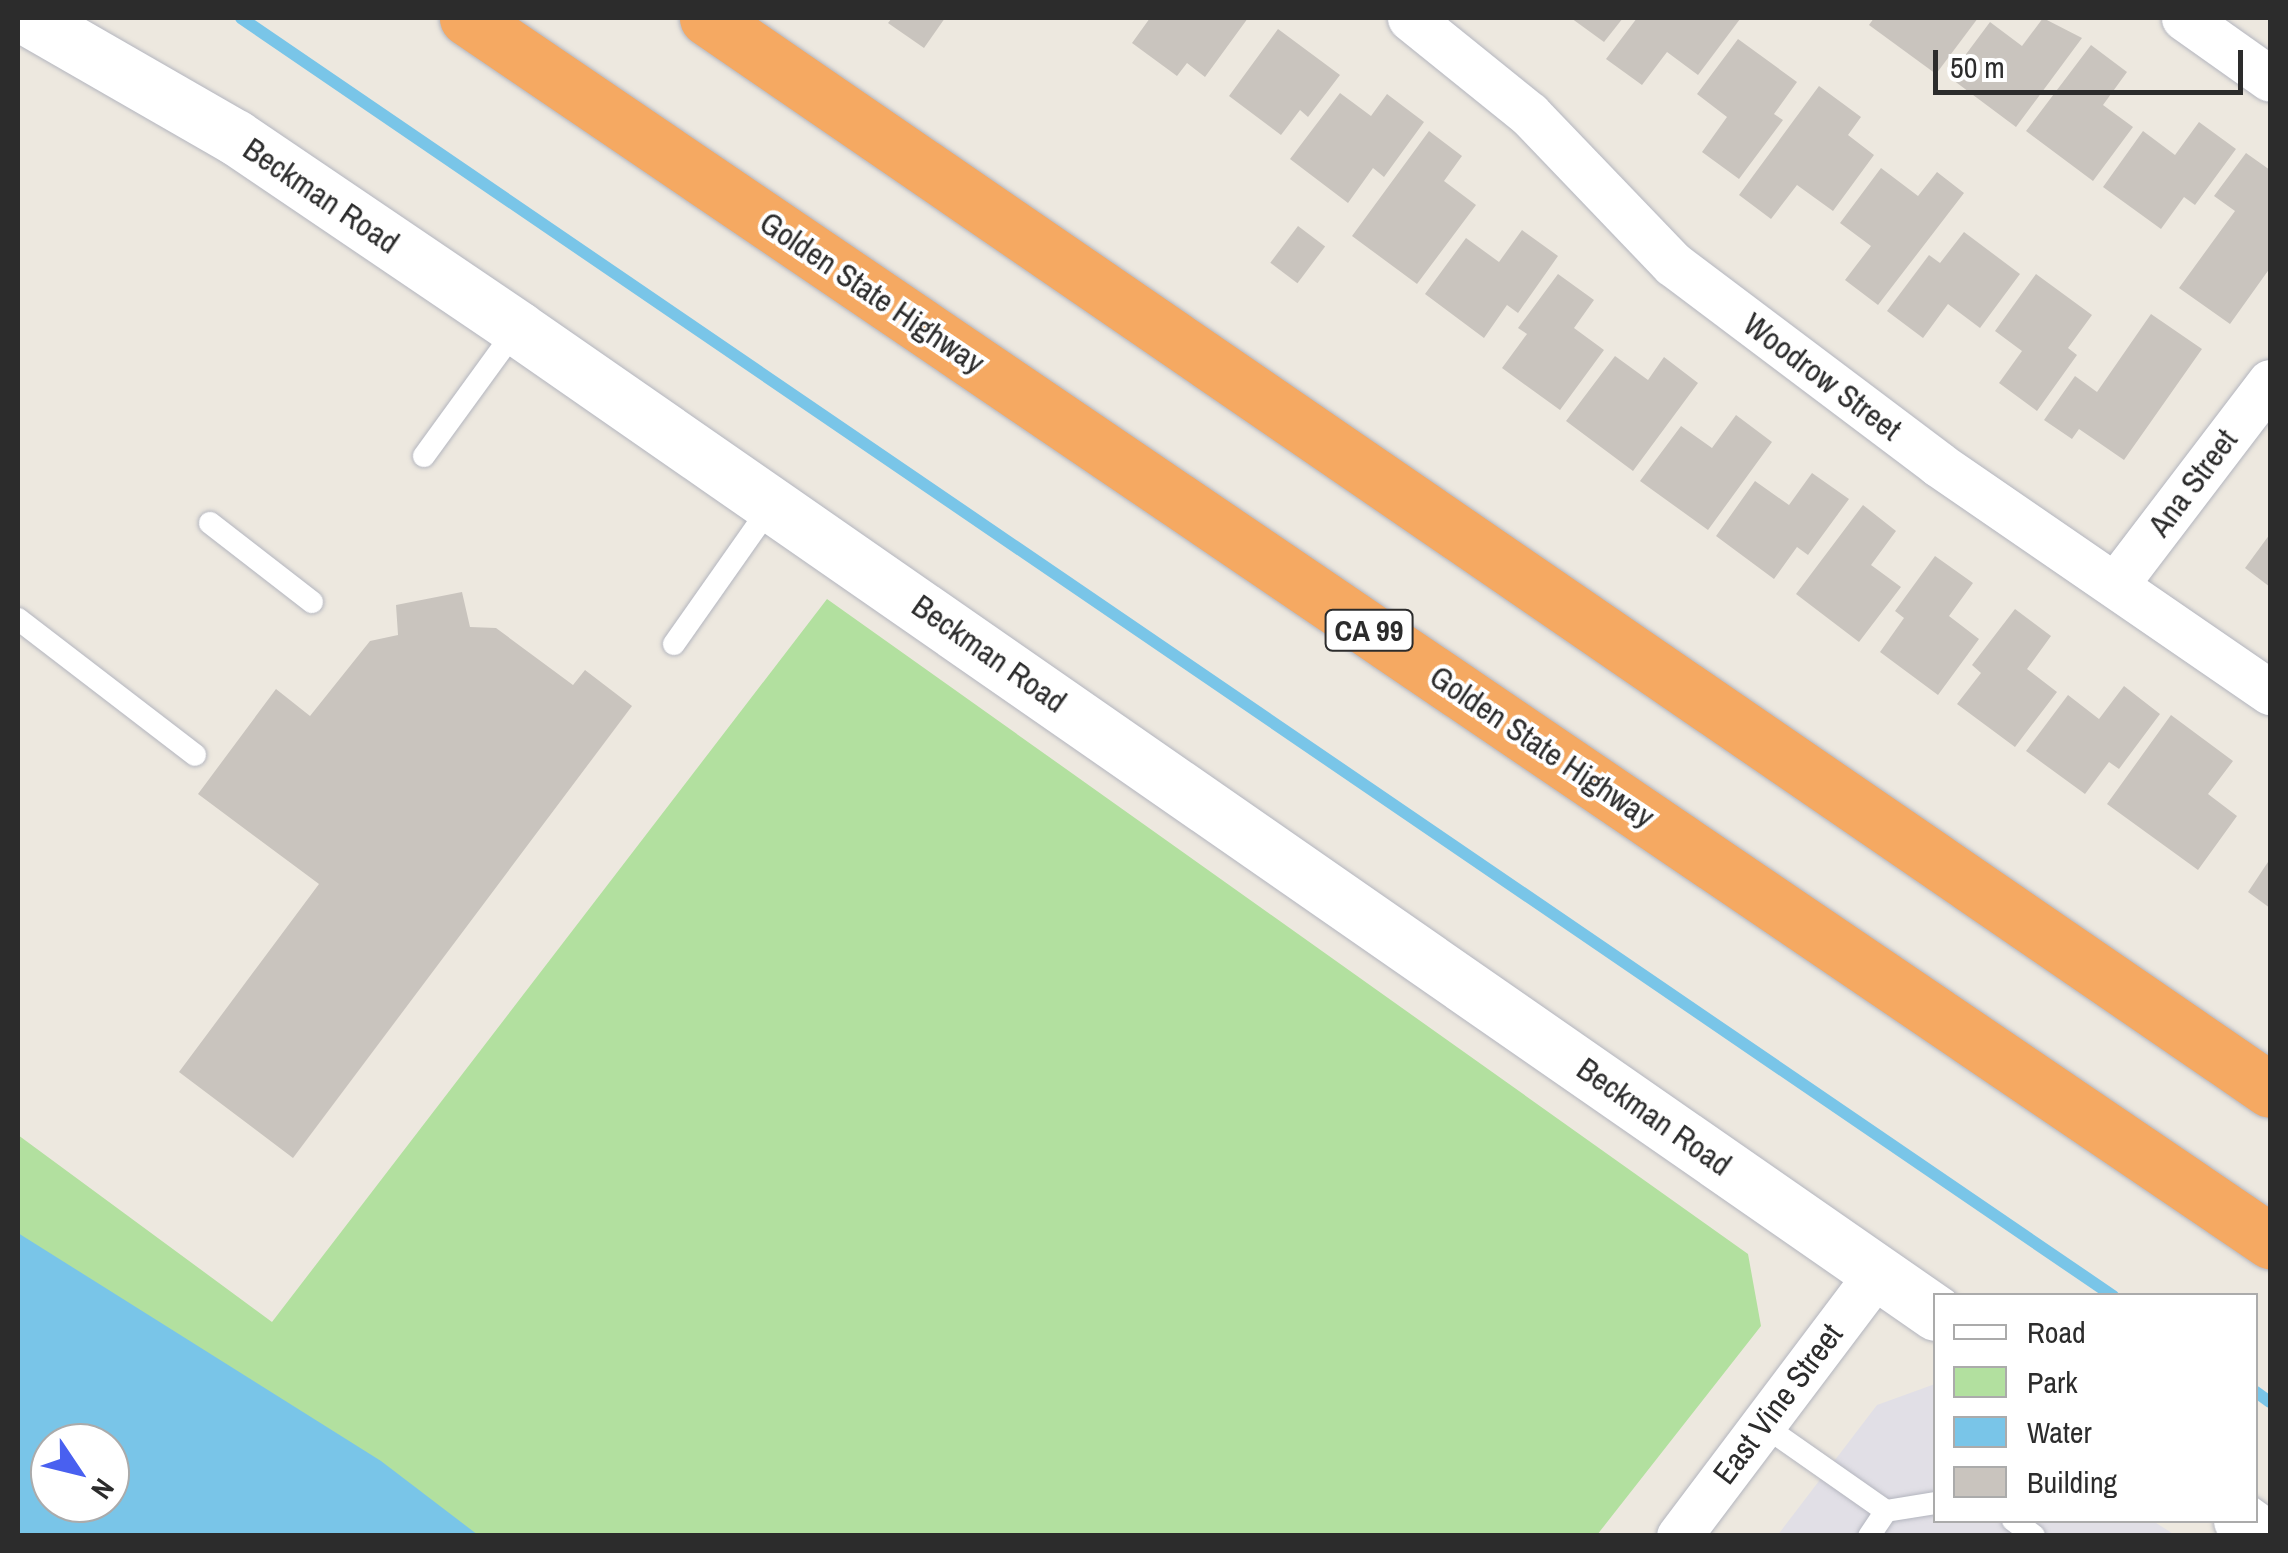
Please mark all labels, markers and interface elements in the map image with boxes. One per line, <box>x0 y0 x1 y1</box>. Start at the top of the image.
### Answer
scale bar <box>1938 30 2248 92</box>
text: 50 m <box>1950 47 2005 87</box>
street label: Beckman Road <box>236 130 406 262</box>
street label: Golden State Highway <box>752 204 992 382</box>
street label: Woodrow Street <box>1736 305 1908 449</box>
street label: Ana Street <box>2140 422 2246 544</box>
street label: Beckman Road <box>905 587 1073 721</box>
road number: CA 99 <box>1324 605 1414 655</box>
street label: Golden State Highway <box>1422 658 1662 836</box>
street label: Beckman Road <box>1570 1050 1738 1184</box>
legend <box>1933 1293 2258 1523</box>
text: Road <box>2027 1312 2086 1352</box>
street label: East Vine Street <box>1705 1316 1851 1492</box>
text: Park <box>2027 1362 2078 1402</box>
text: Water <box>2027 1412 2092 1452</box>
north arrow <box>30 1423 130 1523</box>
text: Building <box>2027 1462 2117 1502</box>
text: N <box>83 1471 123 1507</box>

